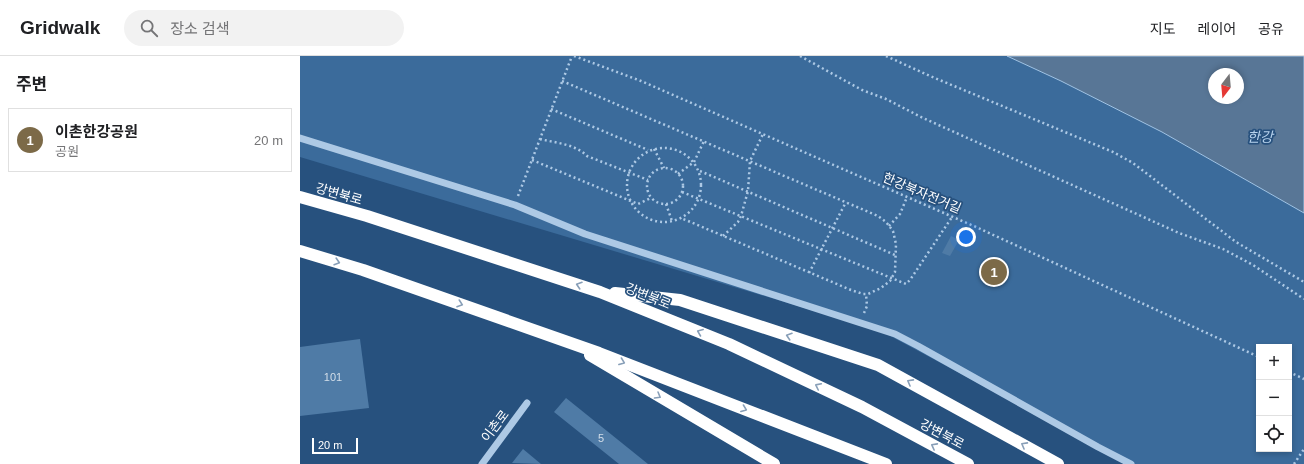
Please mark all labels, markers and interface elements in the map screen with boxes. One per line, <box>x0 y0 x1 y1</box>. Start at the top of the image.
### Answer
search box <box>124 10 404 46</box>
text: Gridwalk <box>20 17 100 38</box>
icon: search <box>138 17 160 39</box>
text: 장소 검색 <box>170 20 230 37</box>
text: 지도 <box>1150 21 1176 37</box>
text: 레이어 <box>1198 21 1236 37</box>
text: 공유 <box>1258 21 1284 37</box>
north arrow <box>1208 68 1244 104</box>
text: 주변 <box>16 75 47 94</box>
text: 이촌한강공원 <box>55 123 138 140</box>
water label: 한강 <box>1247 129 1275 145</box>
text: 1 <box>26 133 34 148</box>
text: 20 m <box>254 133 283 148</box>
text: 공원 <box>55 144 79 159</box>
street label: 한강북자전거길 <box>881 170 963 216</box>
street label: 강변북로 <box>314 180 364 208</box>
your location <box>956 227 976 247</box>
one-way arrow <box>334 257 341 266</box>
pin: 1 <box>981 257 1007 287</box>
street label: 강변북로 <box>623 280 673 312</box>
one-way arrow <box>576 281 583 290</box>
one-way arrow <box>457 300 464 308</box>
one-way arrow <box>697 329 705 337</box>
one-way arrow <box>786 332 793 341</box>
map controls <box>1256 344 1292 452</box>
button: + <box>1256 344 1292 380</box>
one-way arrow <box>619 357 626 365</box>
house number: 101 <box>324 371 342 383</box>
one-way arrow <box>907 380 914 387</box>
button: − <box>1256 380 1292 416</box>
one-way arrow <box>815 383 822 391</box>
one-way arrow <box>654 391 661 398</box>
one-way arrow <box>740 404 747 412</box>
street label: 이촌로 <box>478 407 512 445</box>
street label: 강변북로 <box>917 416 967 452</box>
button: locate <box>1256 416 1292 452</box>
house number: 5 <box>598 432 604 444</box>
scale bar <box>312 436 358 455</box>
text: 20 m <box>318 439 342 451</box>
one-way arrow <box>931 443 938 450</box>
one-way arrow <box>1021 443 1028 450</box>

